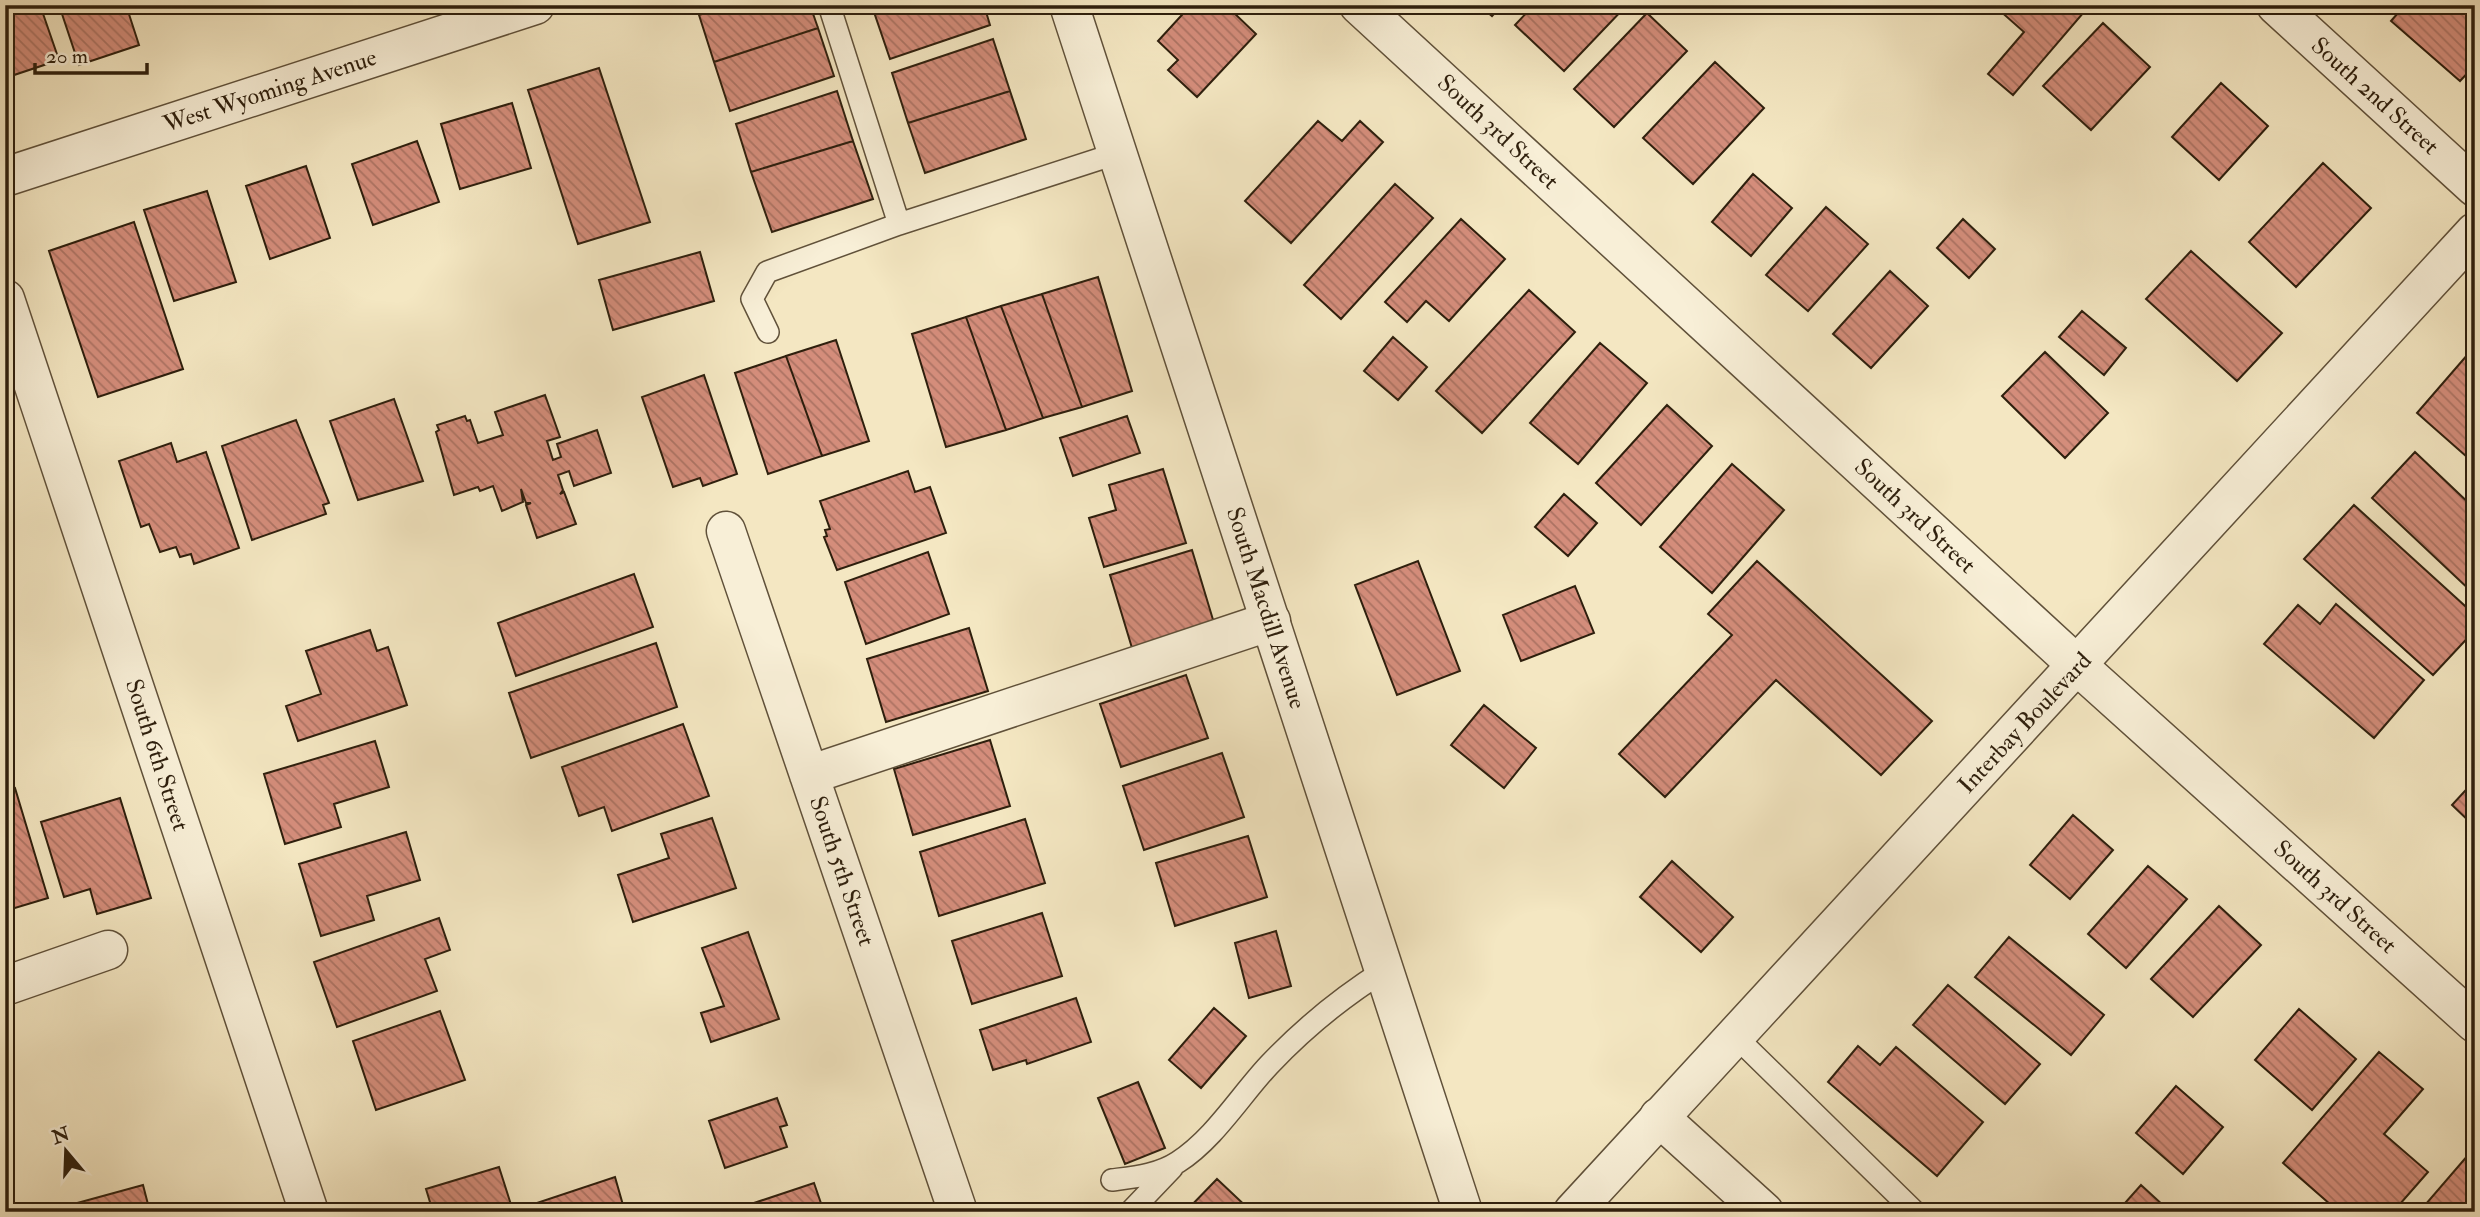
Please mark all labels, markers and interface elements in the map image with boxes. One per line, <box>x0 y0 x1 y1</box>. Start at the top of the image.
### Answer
street label: South 2nd Street <box>2304 30 2446 162</box>
scale bar <box>35 32 147 76</box>
street label: West Wyoming Avenue <box>159 42 381 140</box>
text: 20 m <box>46 43 88 70</box>
street label: South 3rd Street <box>1431 68 1566 196</box>
street label: South 3rd Street <box>1848 452 1983 580</box>
street label: South Macdill Avenue <box>1219 503 1313 713</box>
street label: Interbay Boulevard <box>1952 646 2099 800</box>
street label: South 6th Street <box>118 675 196 835</box>
street label: South 5th Street <box>802 792 882 950</box>
street label: South 3rd Street <box>2267 833 2403 961</box>
north arrow <box>32 1116 102 1186</box>
text: N <box>48 1121 74 1150</box>

